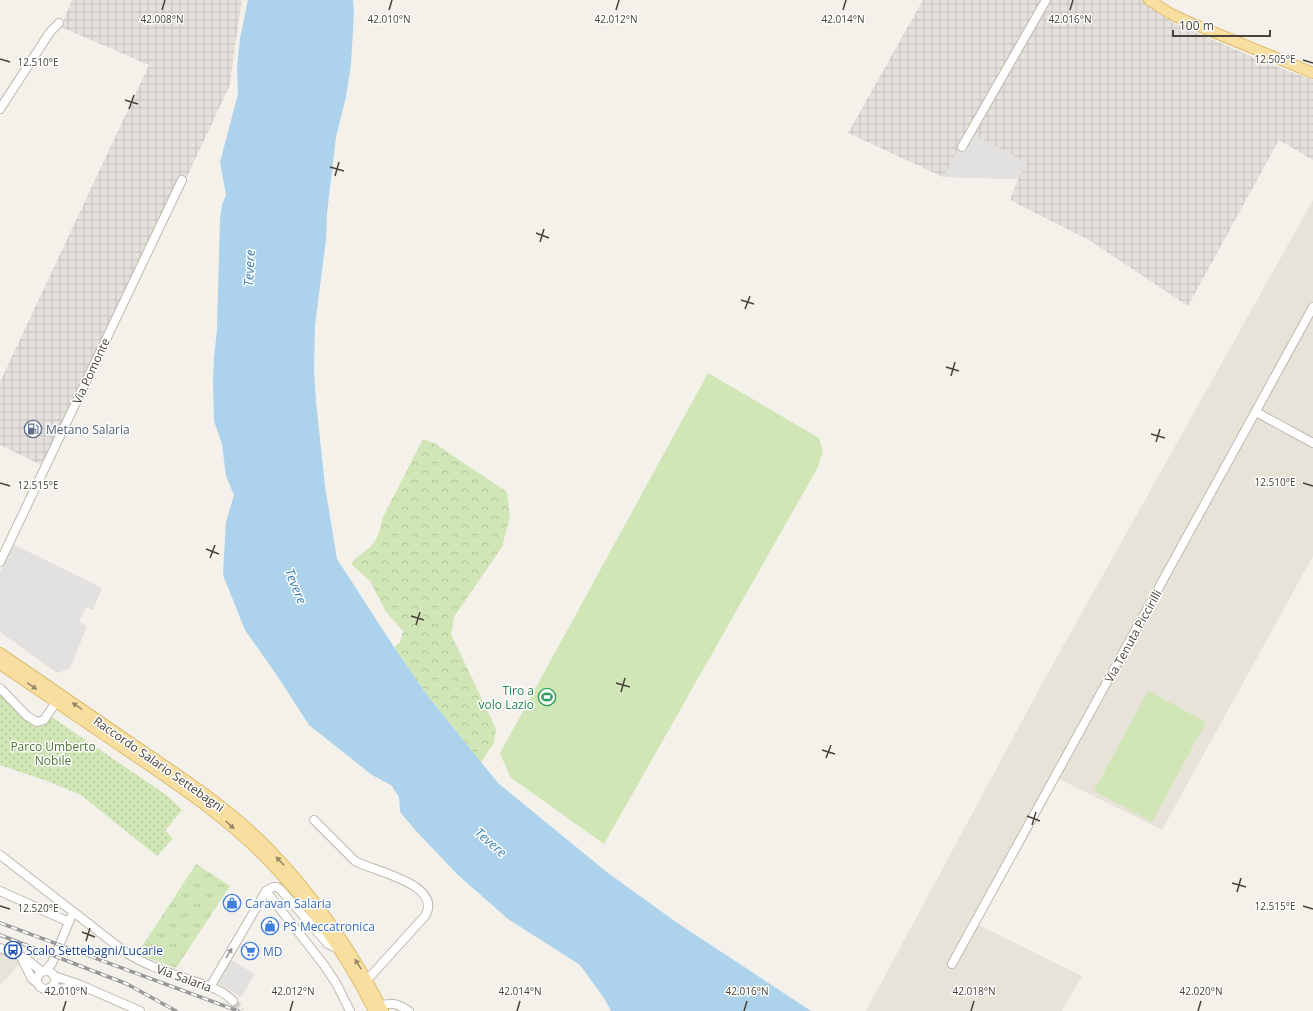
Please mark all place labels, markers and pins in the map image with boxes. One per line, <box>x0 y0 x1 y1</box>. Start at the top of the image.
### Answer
fuel station icon: Metano Salaria <box>23 419 43 439</box>
place label: Metano Salaria <box>46 421 130 438</box>
place label: Tiro a volo Lazio <box>479 682 534 713</box>
sports icon: Tiro a volo Lazio <box>537 687 557 707</box>
shop icon: Caravan Salaria <box>222 893 242 913</box>
place label: Caravan Salaria <box>245 895 331 912</box>
shop icon: PS Meccatronica <box>260 916 280 936</box>
place label: PS Meccatronica <box>283 918 375 935</box>
bus stop icon: Scalo Settebagni/Lucarie <box>3 940 23 960</box>
supermarket icon: MD <box>240 941 260 961</box>
place label: Scalo Settebagni/Lucarie <box>26 942 163 959</box>
place label: MD <box>263 943 283 960</box>

